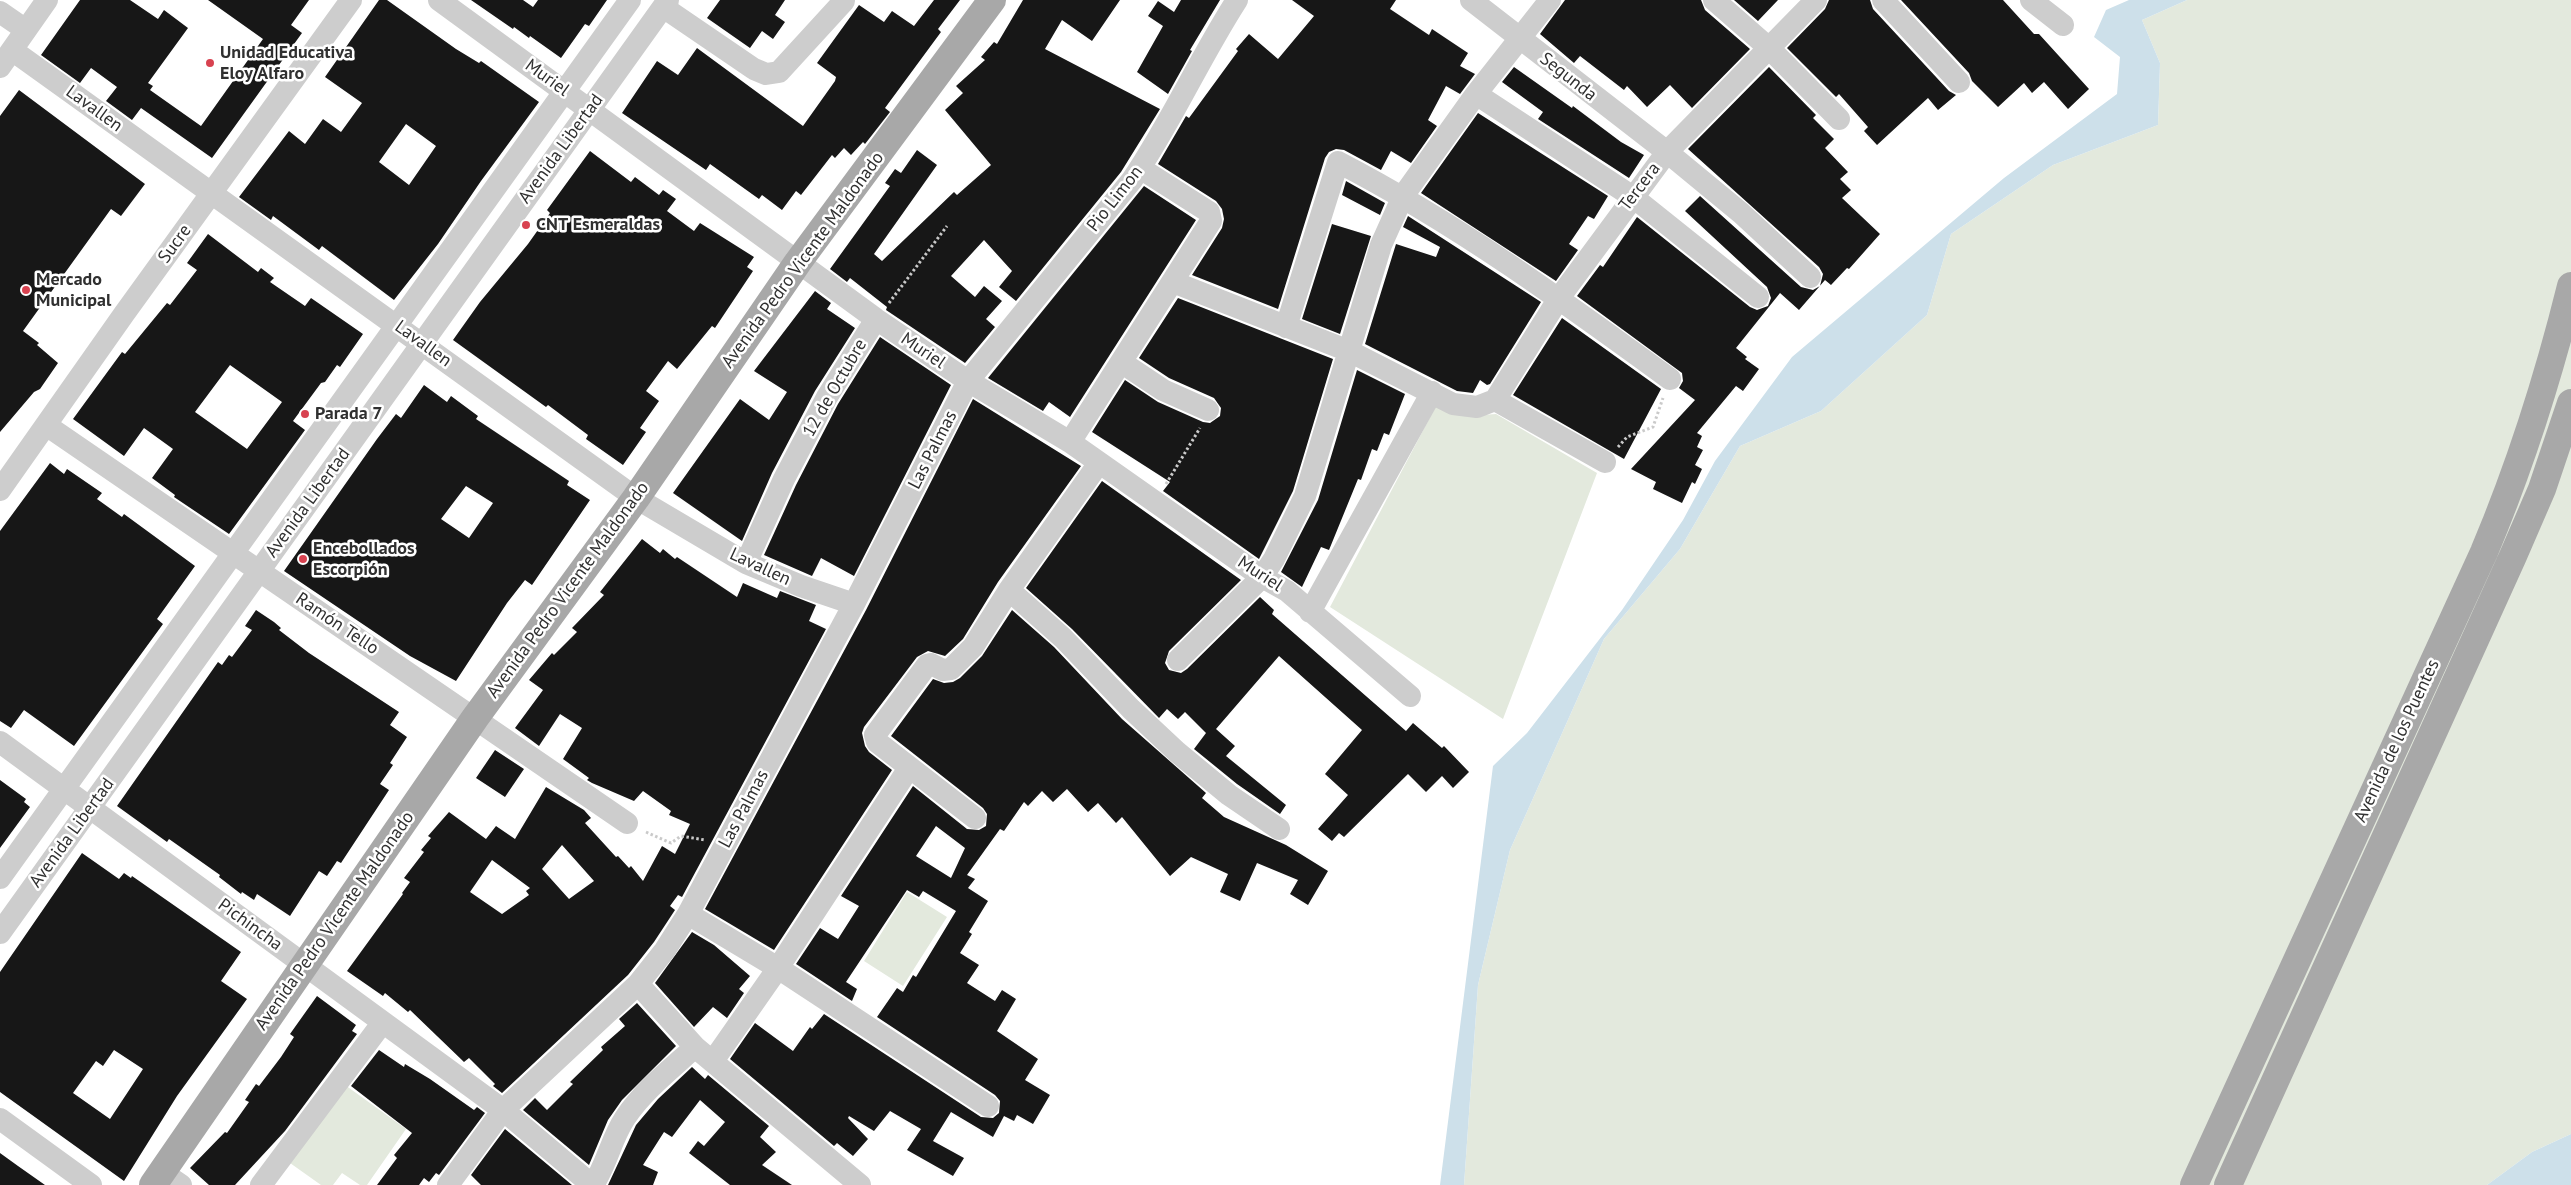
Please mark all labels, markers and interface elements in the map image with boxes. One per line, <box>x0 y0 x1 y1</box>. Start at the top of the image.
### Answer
place label: Unidad Educativa Eloy Alfaro <box>220 42 353 84</box>
street label: Segunda <box>1535 48 1601 106</box>
street label: Muriel <box>521 55 573 101</box>
marker: Unidad Educativa Eloy Alfaro <box>204 57 216 69</box>
street label: Lavallen <box>61 81 127 137</box>
street label: Avenida Libertad <box>514 90 608 208</box>
street label: Avenida Pedro Vicente Maldonado <box>717 148 889 372</box>
street label: Tercera <box>1615 159 1665 215</box>
street label: Pio Limon <box>1083 162 1147 236</box>
place label: CNT Esmeraldas <box>536 214 660 236</box>
marker: CNT Esmeraldas <box>520 219 532 231</box>
street label: Sucre <box>154 220 196 268</box>
place label: Mercado Municipal <box>36 269 111 312</box>
marker: Mercado Municipal <box>20 284 32 296</box>
street label: Lavallen <box>390 316 456 372</box>
street label: Muriel <box>897 328 949 374</box>
street label: 12 de Octubre <box>798 335 872 441</box>
place label: Parada 7 <box>315 403 382 425</box>
street label: Las Palmas <box>904 407 962 493</box>
marker: Parada 7 <box>299 408 311 420</box>
street label: Avenida Libertad <box>261 444 355 562</box>
street label: Avenida Pedro Vicente Maldonado <box>482 478 654 702</box>
place label: Encebollados Escorpión <box>313 538 415 580</box>
street label: Lavallen <box>726 543 794 591</box>
street label: Muriel <box>1233 552 1287 596</box>
marker: Encebollados Escorpión <box>297 553 309 565</box>
street label: Ramón Tello <box>291 588 383 660</box>
street label: Avenida de los Puentes <box>2350 656 2444 826</box>
street label: Las Palmas <box>715 766 773 852</box>
street label: Avenida Libertad <box>25 774 119 892</box>
street label: Avenida Pedro Vicente Maldonado <box>251 808 419 1034</box>
street label: Pichincha <box>214 894 286 956</box>

